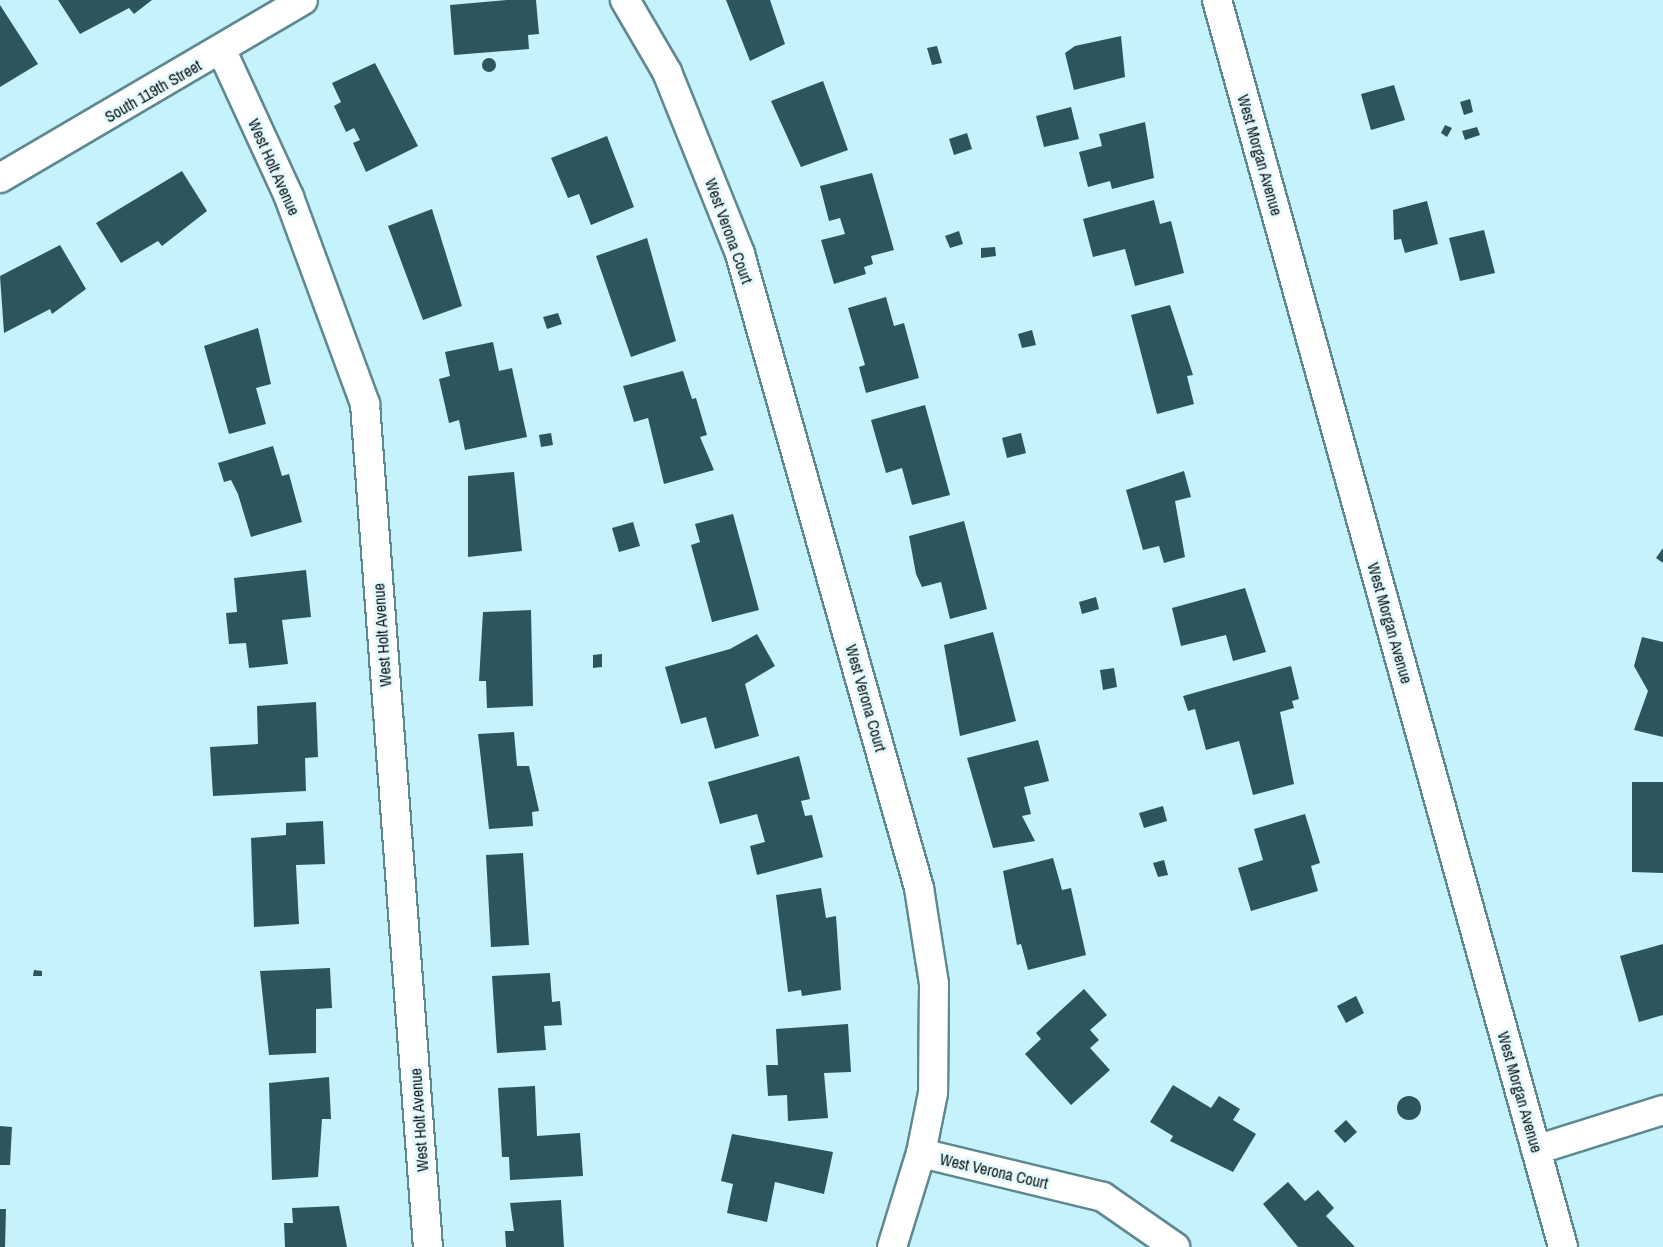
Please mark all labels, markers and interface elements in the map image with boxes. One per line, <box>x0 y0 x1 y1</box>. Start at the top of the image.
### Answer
street label: South 119th Street <box>101 56 205 126</box>
street label: West Morgan Avenue <box>1233 92 1287 218</box>
street label: West Holt Avenue <box>244 115 304 219</box>
street label: West Verona Court <box>701 176 757 286</box>
street label: West Morgan Avenue <box>1363 560 1417 686</box>
street label: West Holt Avenue <box>369 582 395 688</box>
street label: West Verona Court <box>842 642 890 754</box>
street label: West Morgan Avenue <box>1493 1029 1547 1155</box>
street label: West Holt Avenue <box>406 1067 432 1173</box>
street label: West Verona Court <box>938 1149 1050 1193</box>

